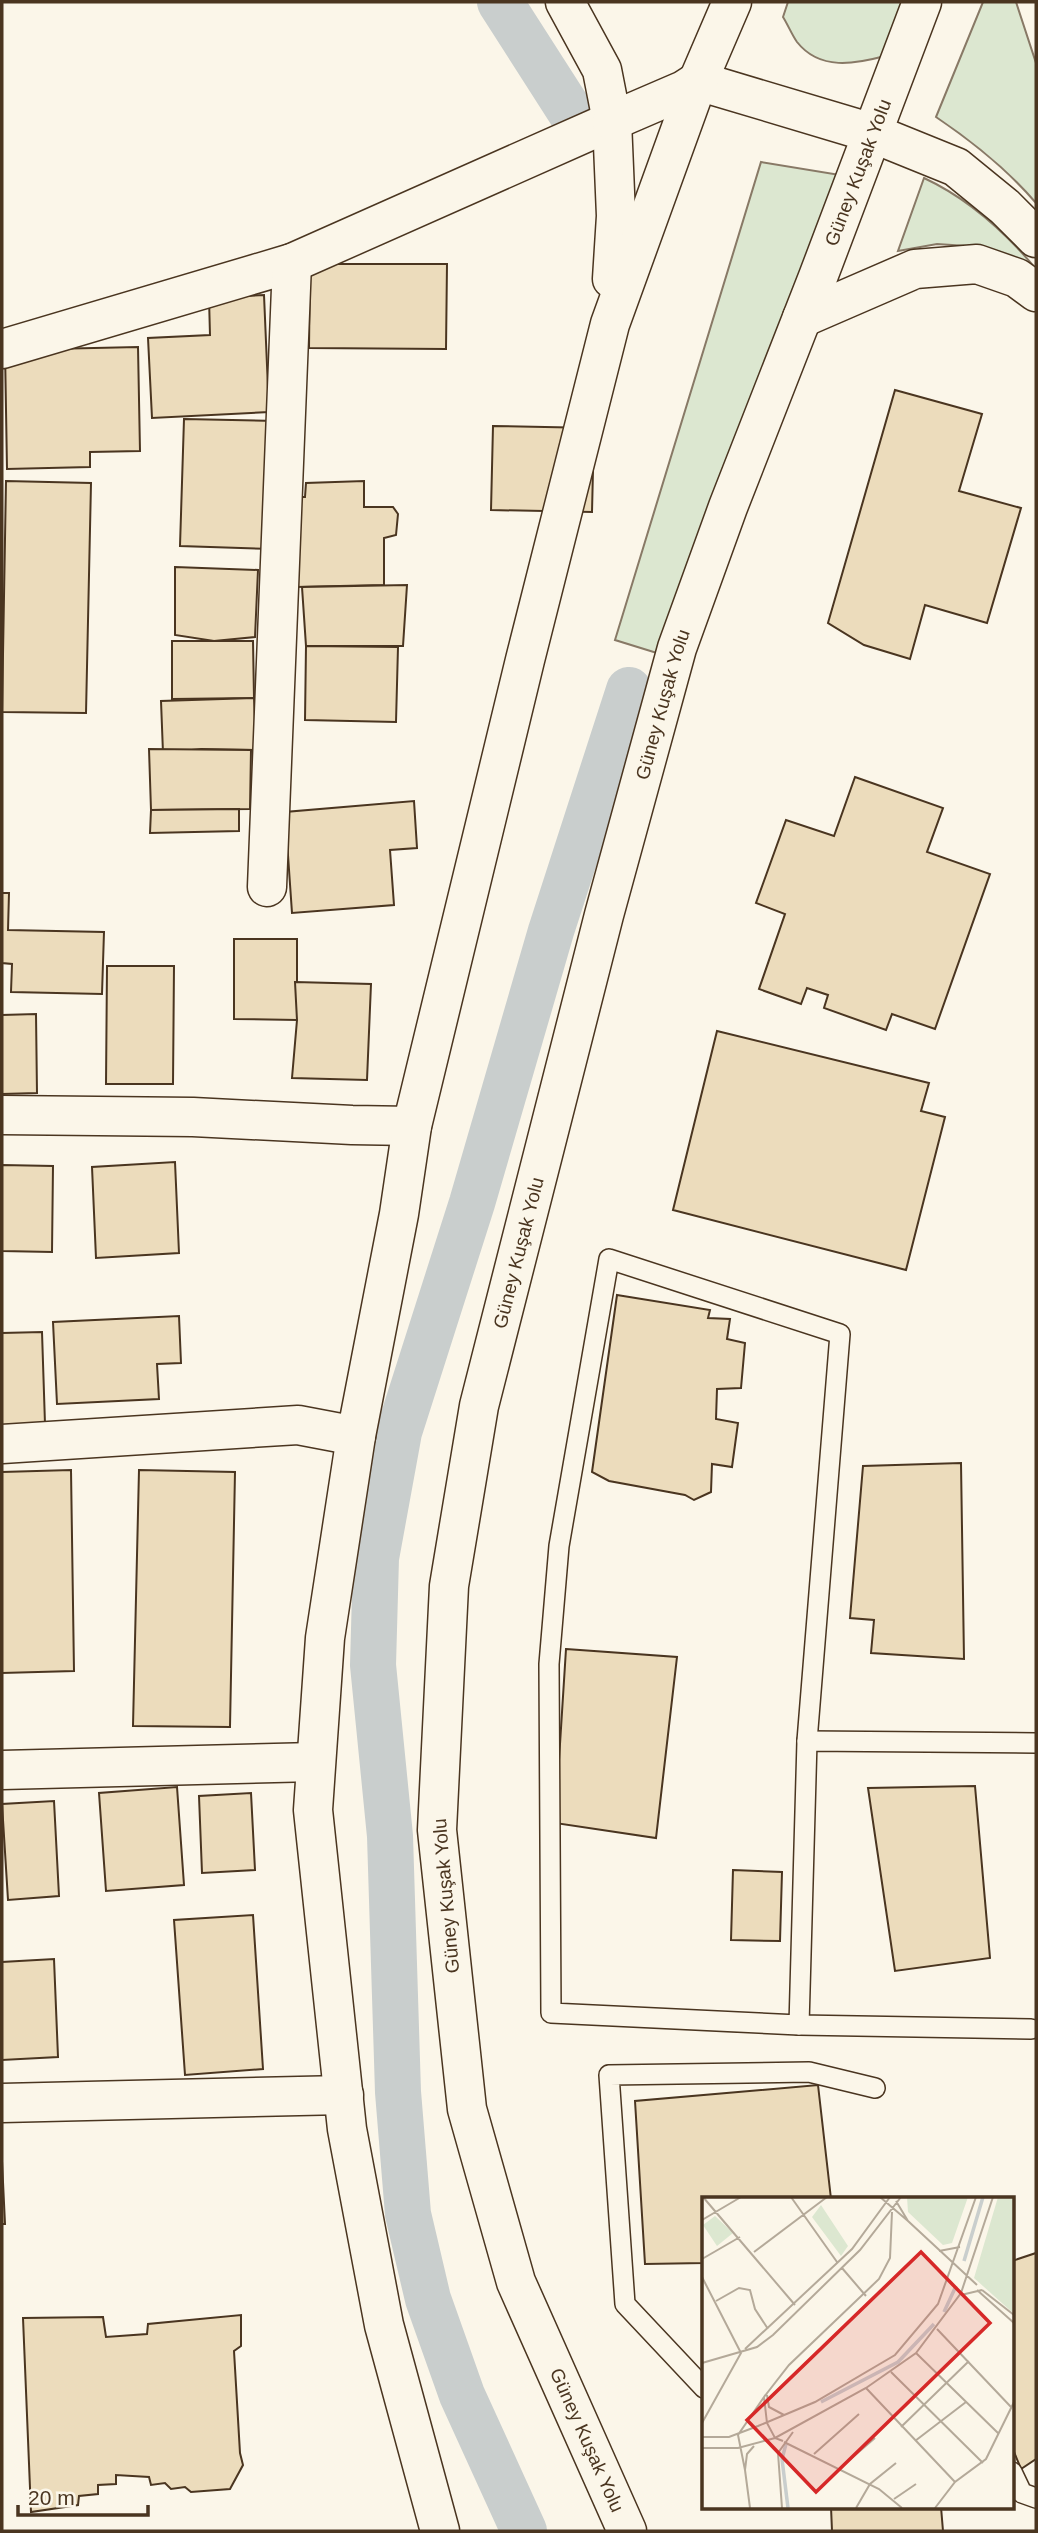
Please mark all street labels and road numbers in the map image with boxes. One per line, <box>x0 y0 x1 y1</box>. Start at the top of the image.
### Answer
street label: Güney Kuşak Yolu <box>820 96 895 249</box>
street label: Güney Kuşak Yolu <box>631 626 693 782</box>
street label: Güney Kuşak Yolu <box>489 1175 547 1331</box>
street label: Güney Kuşak Yolu <box>429 1818 463 1974</box>
street label: Güney Kuşak Yolu <box>546 2365 628 2515</box>

